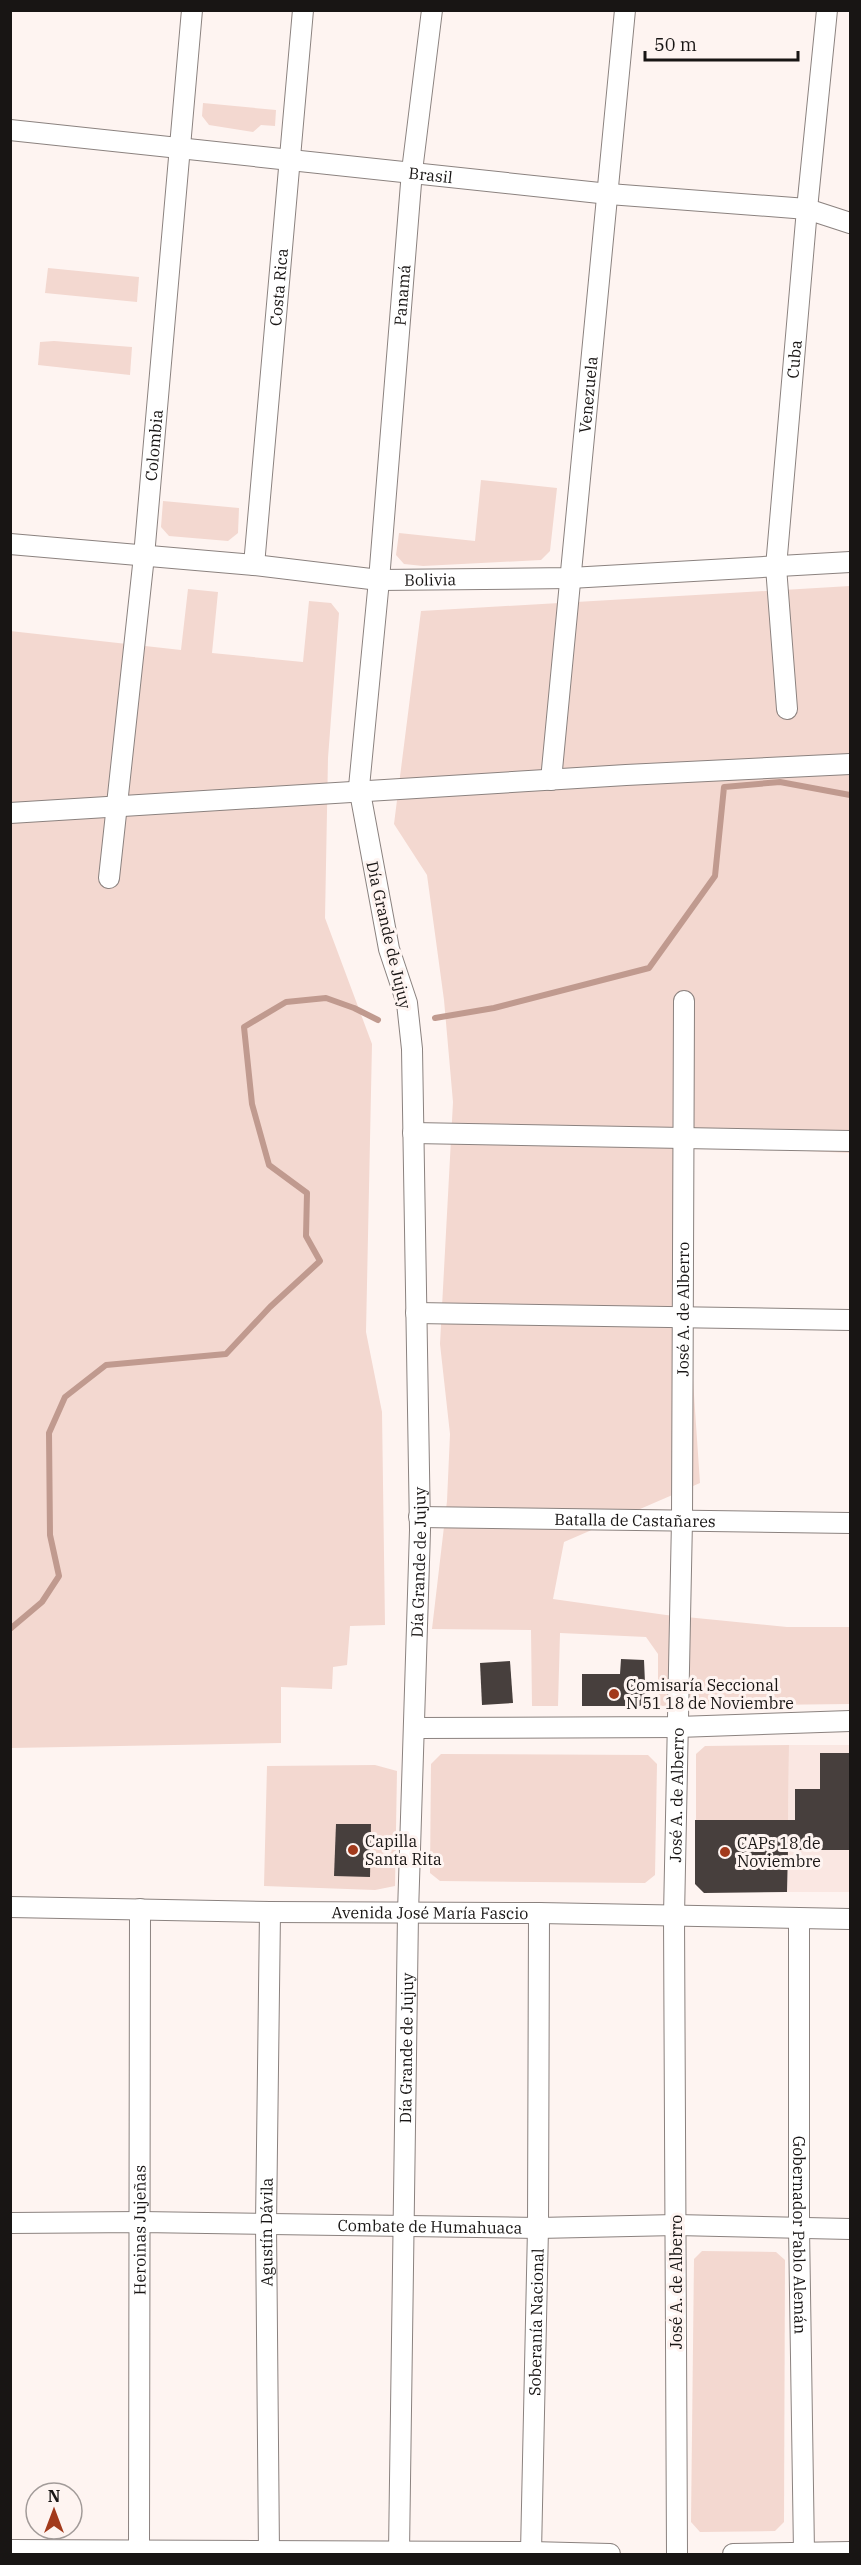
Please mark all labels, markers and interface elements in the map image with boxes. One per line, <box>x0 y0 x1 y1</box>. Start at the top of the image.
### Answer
scale bar <box>645 24 798 62</box>
text: 50 m <box>654 33 697 56</box>
street label: Brasil <box>408 163 454 187</box>
street label: Costa Rica <box>265 247 292 327</box>
street label: Panamá <box>390 263 414 327</box>
street label: Cuba <box>782 339 806 379</box>
street label: Venezuela <box>574 355 602 434</box>
street label: Colombia <box>141 408 167 482</box>
street label: Bolivia <box>404 569 457 590</box>
street label: Día Grande de Jujuy <box>362 859 416 1011</box>
street label: José A. de Alberro <box>673 1242 693 1376</box>
street label: Día Grande de Jujuy <box>407 1486 430 1638</box>
street label: Batalla de Castañares <box>554 1509 716 1531</box>
place label: Comisaría Seccional N 51 18 de Noviembre <box>626 1675 794 1713</box>
marker: Comisaría Seccional N 51 18 de Noviembre <box>607 1687 621 1701</box>
street label: José A. de Alberro <box>665 1727 688 1863</box>
place label: Capilla Santa Rita <box>365 1831 442 1869</box>
place label: CAPs 18 de Noviembre <box>737 1833 821 1871</box>
marker: Capilla Santa Rita <box>346 1843 360 1857</box>
marker: CAPs 18 de Noviembre <box>718 1845 732 1859</box>
street label: Avenida José María Fascio <box>331 1902 528 1923</box>
street label: Día Grande de Jujuy <box>395 1972 417 2124</box>
street label: Gobernador Pablo Alemán <box>789 2136 811 2334</box>
street label: Heroinas Jujeñas <box>129 2165 150 2295</box>
street label: Agustín Dávila <box>256 2177 277 2287</box>
street label: Combate de Humahuaca <box>337 2215 523 2238</box>
street label: José A. de Alberro <box>666 2215 686 2349</box>
street label: Soberanía Nacional <box>524 2248 548 2396</box>
north arrow <box>24 2481 84 2541</box>
text: N <box>48 2486 60 2506</box>

